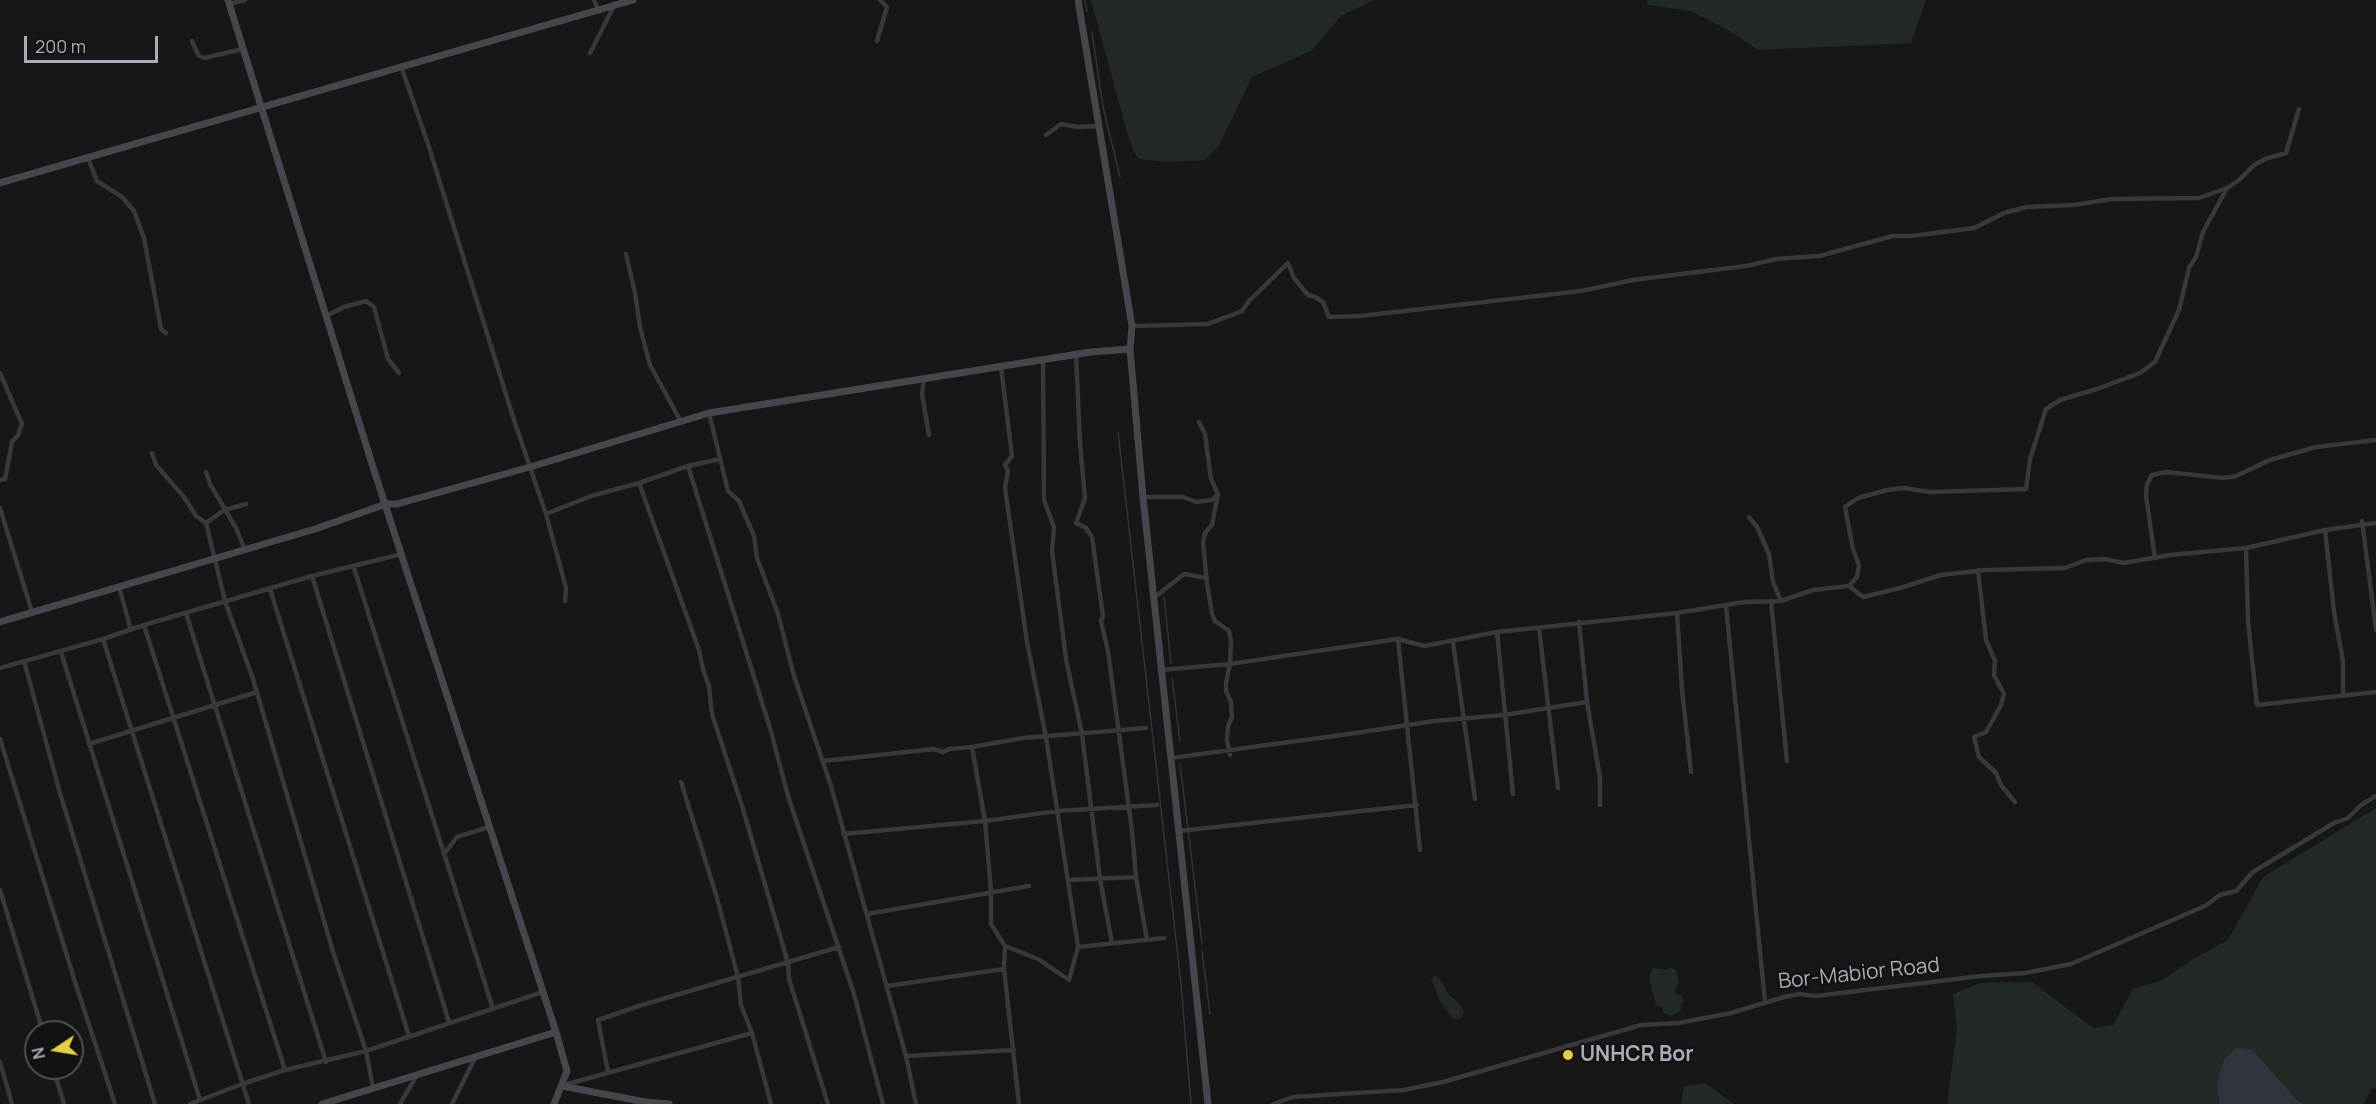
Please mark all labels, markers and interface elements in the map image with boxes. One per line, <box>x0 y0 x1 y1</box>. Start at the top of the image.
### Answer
scale bar <box>27 24 160 62</box>
text: 200 m <box>35 34 86 58</box>
street label: Bor-Mabior Road <box>1777 953 1941 995</box>
north arrow <box>24 1020 84 1080</box>
place label: UNHCR Bor <box>1580 1042 1694 1068</box>
text: N <box>26 1045 50 1061</box>
marker: UNHCR Bor <box>1561 1048 1575 1062</box>

